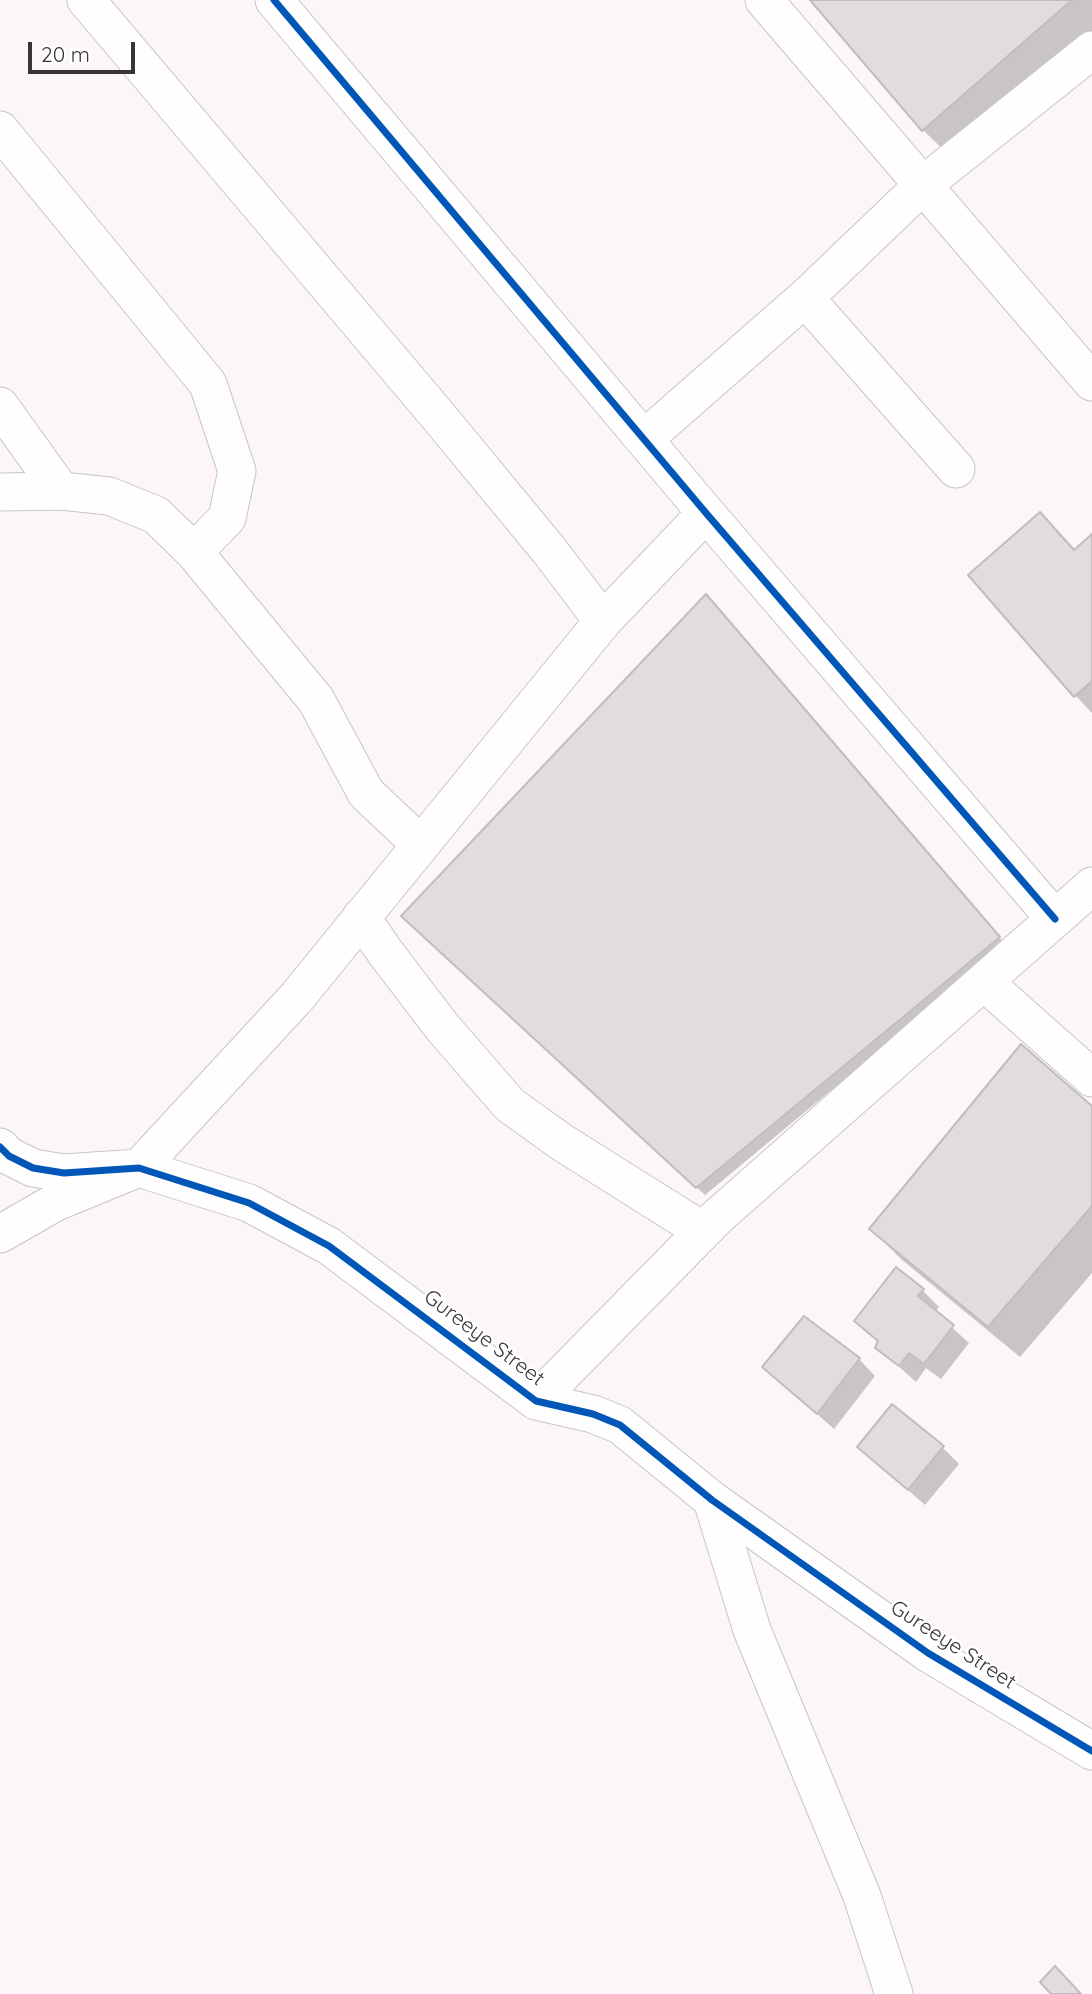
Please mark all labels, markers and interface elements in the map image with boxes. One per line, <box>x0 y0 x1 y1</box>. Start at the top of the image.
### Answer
scale bar <box>32 28 138 72</box>
text: 20 m <box>41 41 90 67</box>
street label: Gureeye Street <box>419 1284 549 1392</box>
street label: Gureeye Street <box>885 1595 1021 1695</box>

